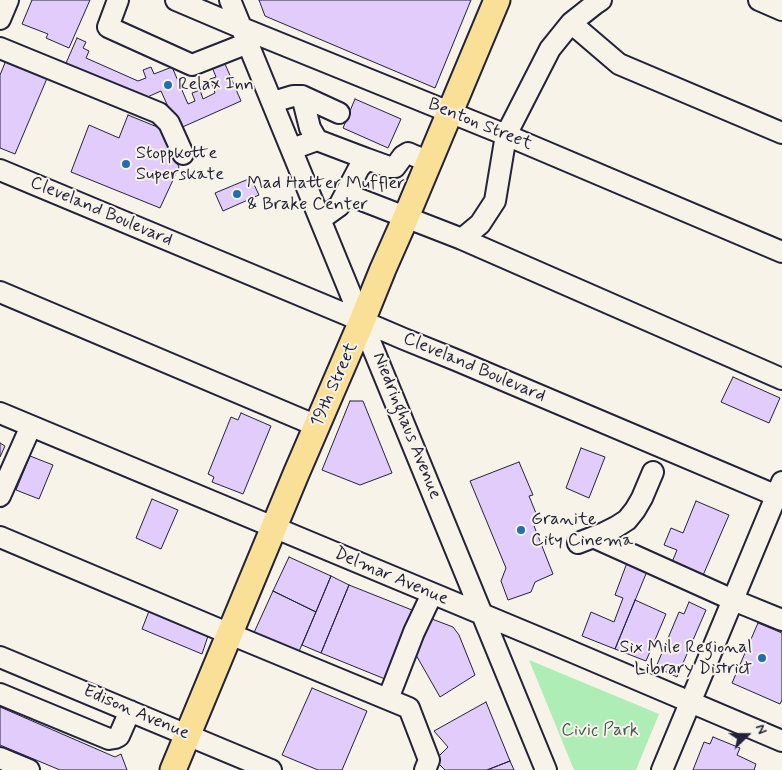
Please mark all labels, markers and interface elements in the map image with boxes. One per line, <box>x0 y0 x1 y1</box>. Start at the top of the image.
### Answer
place label: Relax Inn <box>178 74 254 96</box>
marker: Relax Inn <box>162 79 174 91</box>
street label: Benton Street <box>425 94 535 156</box>
place label: Stoppkotte Superskate <box>136 143 224 186</box>
marker: Stoppkotte Superskate <box>120 158 132 170</box>
street label: Cleveland Boulevard <box>27 172 175 252</box>
place label: Mad Hatter Muffler & Brake Center <box>247 173 405 215</box>
marker: Mad Hatter Muffler & Brake Center <box>231 188 243 200</box>
street label: Cleveland Boulevard <box>400 328 548 408</box>
street label: 19th Street <box>307 339 363 431</box>
street label: Niedringhaus Avenue <box>367 349 445 503</box>
place label: Granite City Cinema <box>531 509 633 552</box>
marker: Granite City Cinema <box>515 524 527 536</box>
street label: Delmar Avenue <box>331 543 451 611</box>
place label: Six Mile Regional Library District <box>619 637 752 680</box>
marker: Six Mile Regional Library District <box>756 652 768 664</box>
street label: Edison Avenue <box>80 681 192 745</box>
north arrow <box>722 710 772 760</box>
park label: Civic Park <box>561 720 639 742</box>
text: N <box>751 722 771 737</box>

